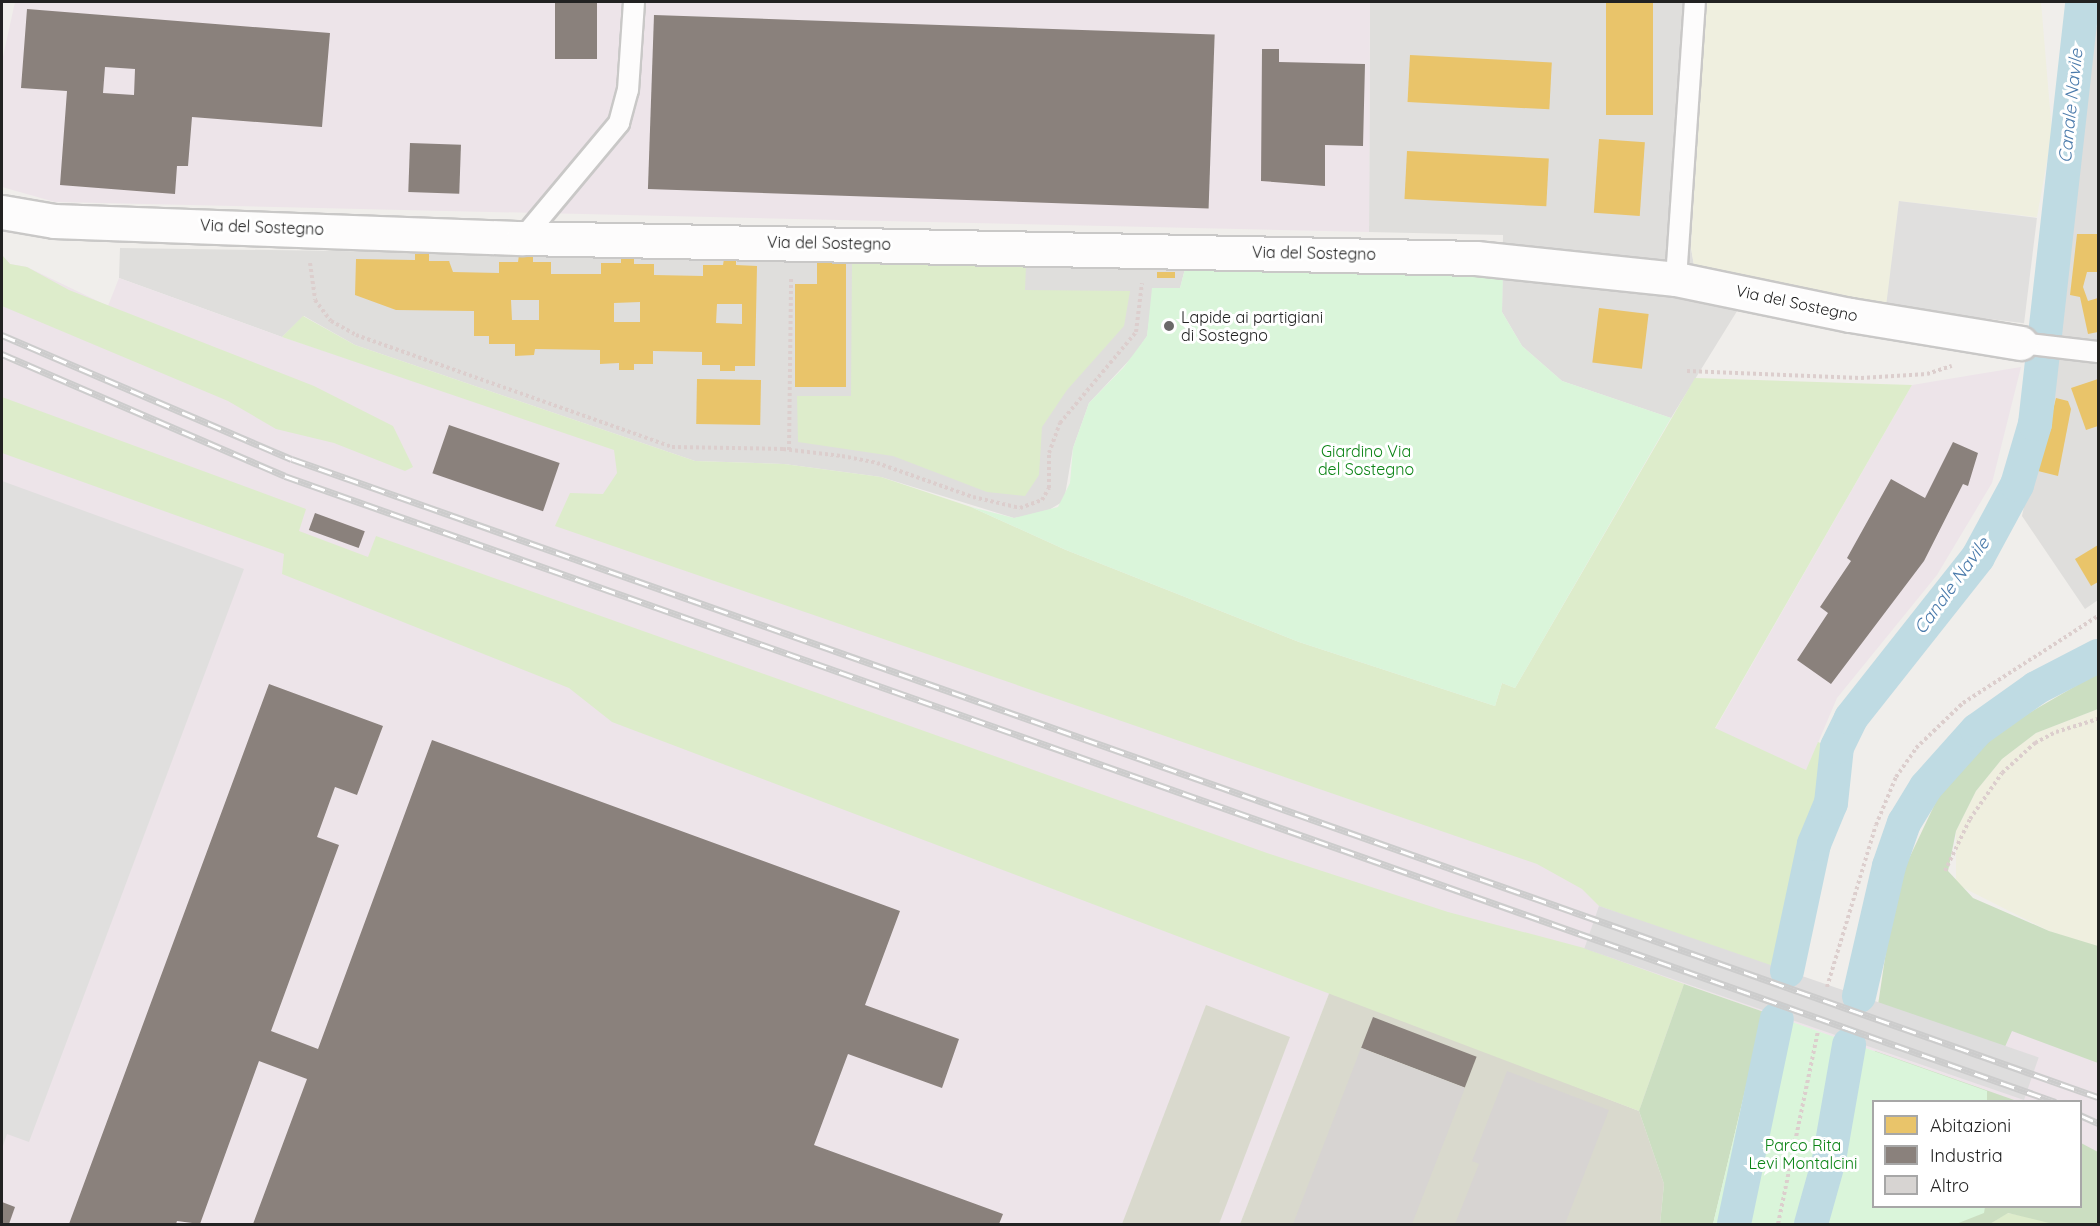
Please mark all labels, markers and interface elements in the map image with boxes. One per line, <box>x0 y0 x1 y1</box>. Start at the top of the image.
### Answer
water label: Canale Navile <box>2054 48 2088 164</box>
street label: Via del Sostegno <box>200 215 324 239</box>
street label: Via del Sostegno <box>767 232 891 254</box>
street label: Via del Sostegno <box>1252 242 1376 264</box>
street label: Via del Sostegno <box>1734 281 1860 325</box>
place label: Lapide ai partigiani di Sostegno <box>1181 307 1323 345</box>
marker: Lapide ai partigiani di Sostegno <box>1162 319 1176 333</box>
park label: Giardino Via del Sostegno <box>1318 441 1414 479</box>
water label: Canale Navile <box>1910 533 1994 639</box>
legend <box>1872 1100 2082 1208</box>
text: Abitazioni <box>1930 1114 2011 1137</box>
park label: Parco Rita Levi Montalcini <box>1749 1135 1857 1173</box>
text: Industria <box>1930 1144 2003 1167</box>
text: Altro <box>1930 1174 1969 1197</box>

